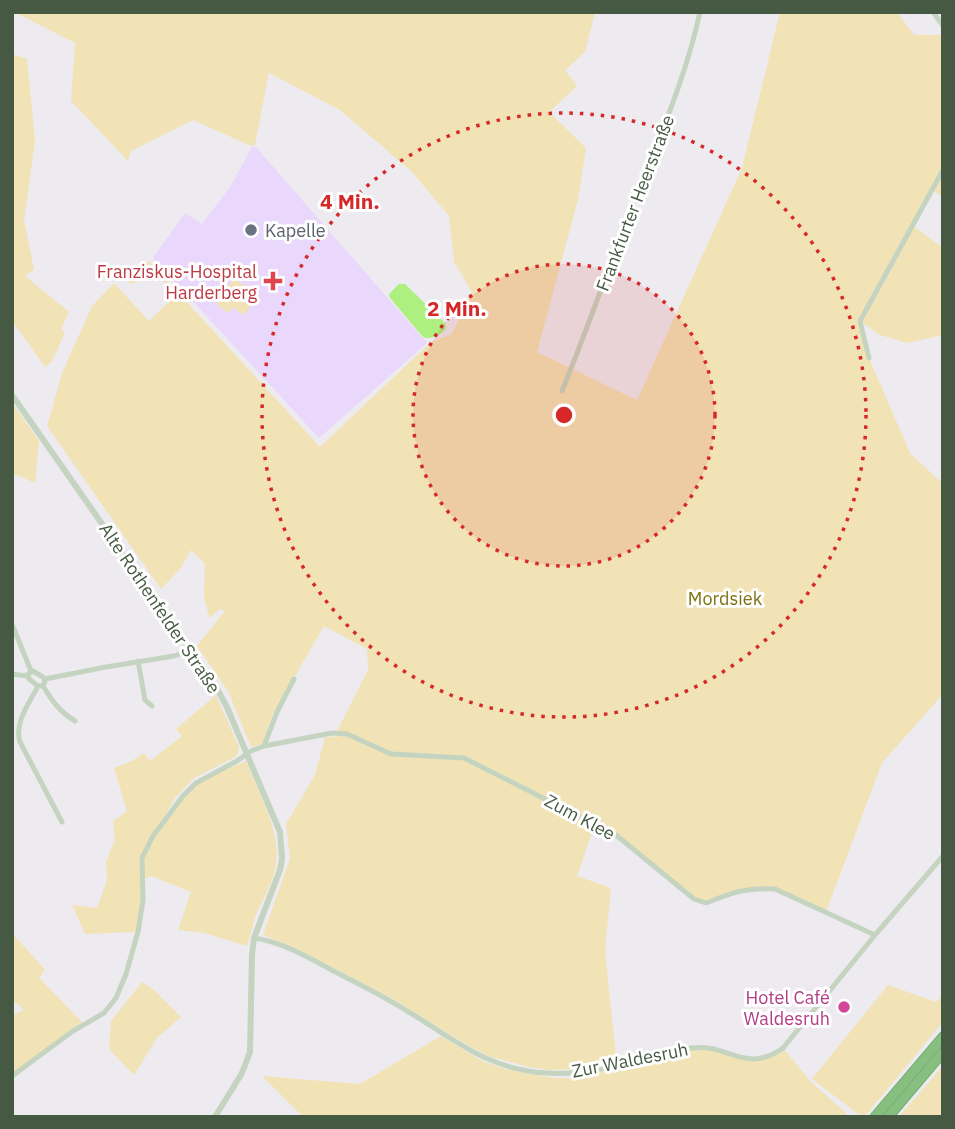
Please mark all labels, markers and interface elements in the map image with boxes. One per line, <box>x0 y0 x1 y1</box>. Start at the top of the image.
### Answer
street label: Frankfurter Heerstraße <box>591 112 679 294</box>
text: 4 Min. <box>320 187 380 215</box>
place label: Kapelle <box>265 219 326 242</box>
marker: Kapelle <box>243 222 259 238</box>
place label: Franziskus-Hospital Harderberg <box>97 260 257 304</box>
marker: Franziskus-Hospital Harderberg <box>263 271 283 291</box>
text: 2 Min. <box>427 294 487 322</box>
centre of rings <box>552 403 576 427</box>
street label: Alte Rothenfelder Straße <box>94 518 226 698</box>
park label: Mordsiek <box>688 587 763 610</box>
street label: Zum Klee <box>541 789 619 845</box>
place label: Hotel Café Waldesruh <box>743 986 830 1030</box>
marker: Hotel Café Waldesruh <box>836 999 852 1015</box>
street label: Zur Waldesruh <box>570 1037 690 1083</box>

